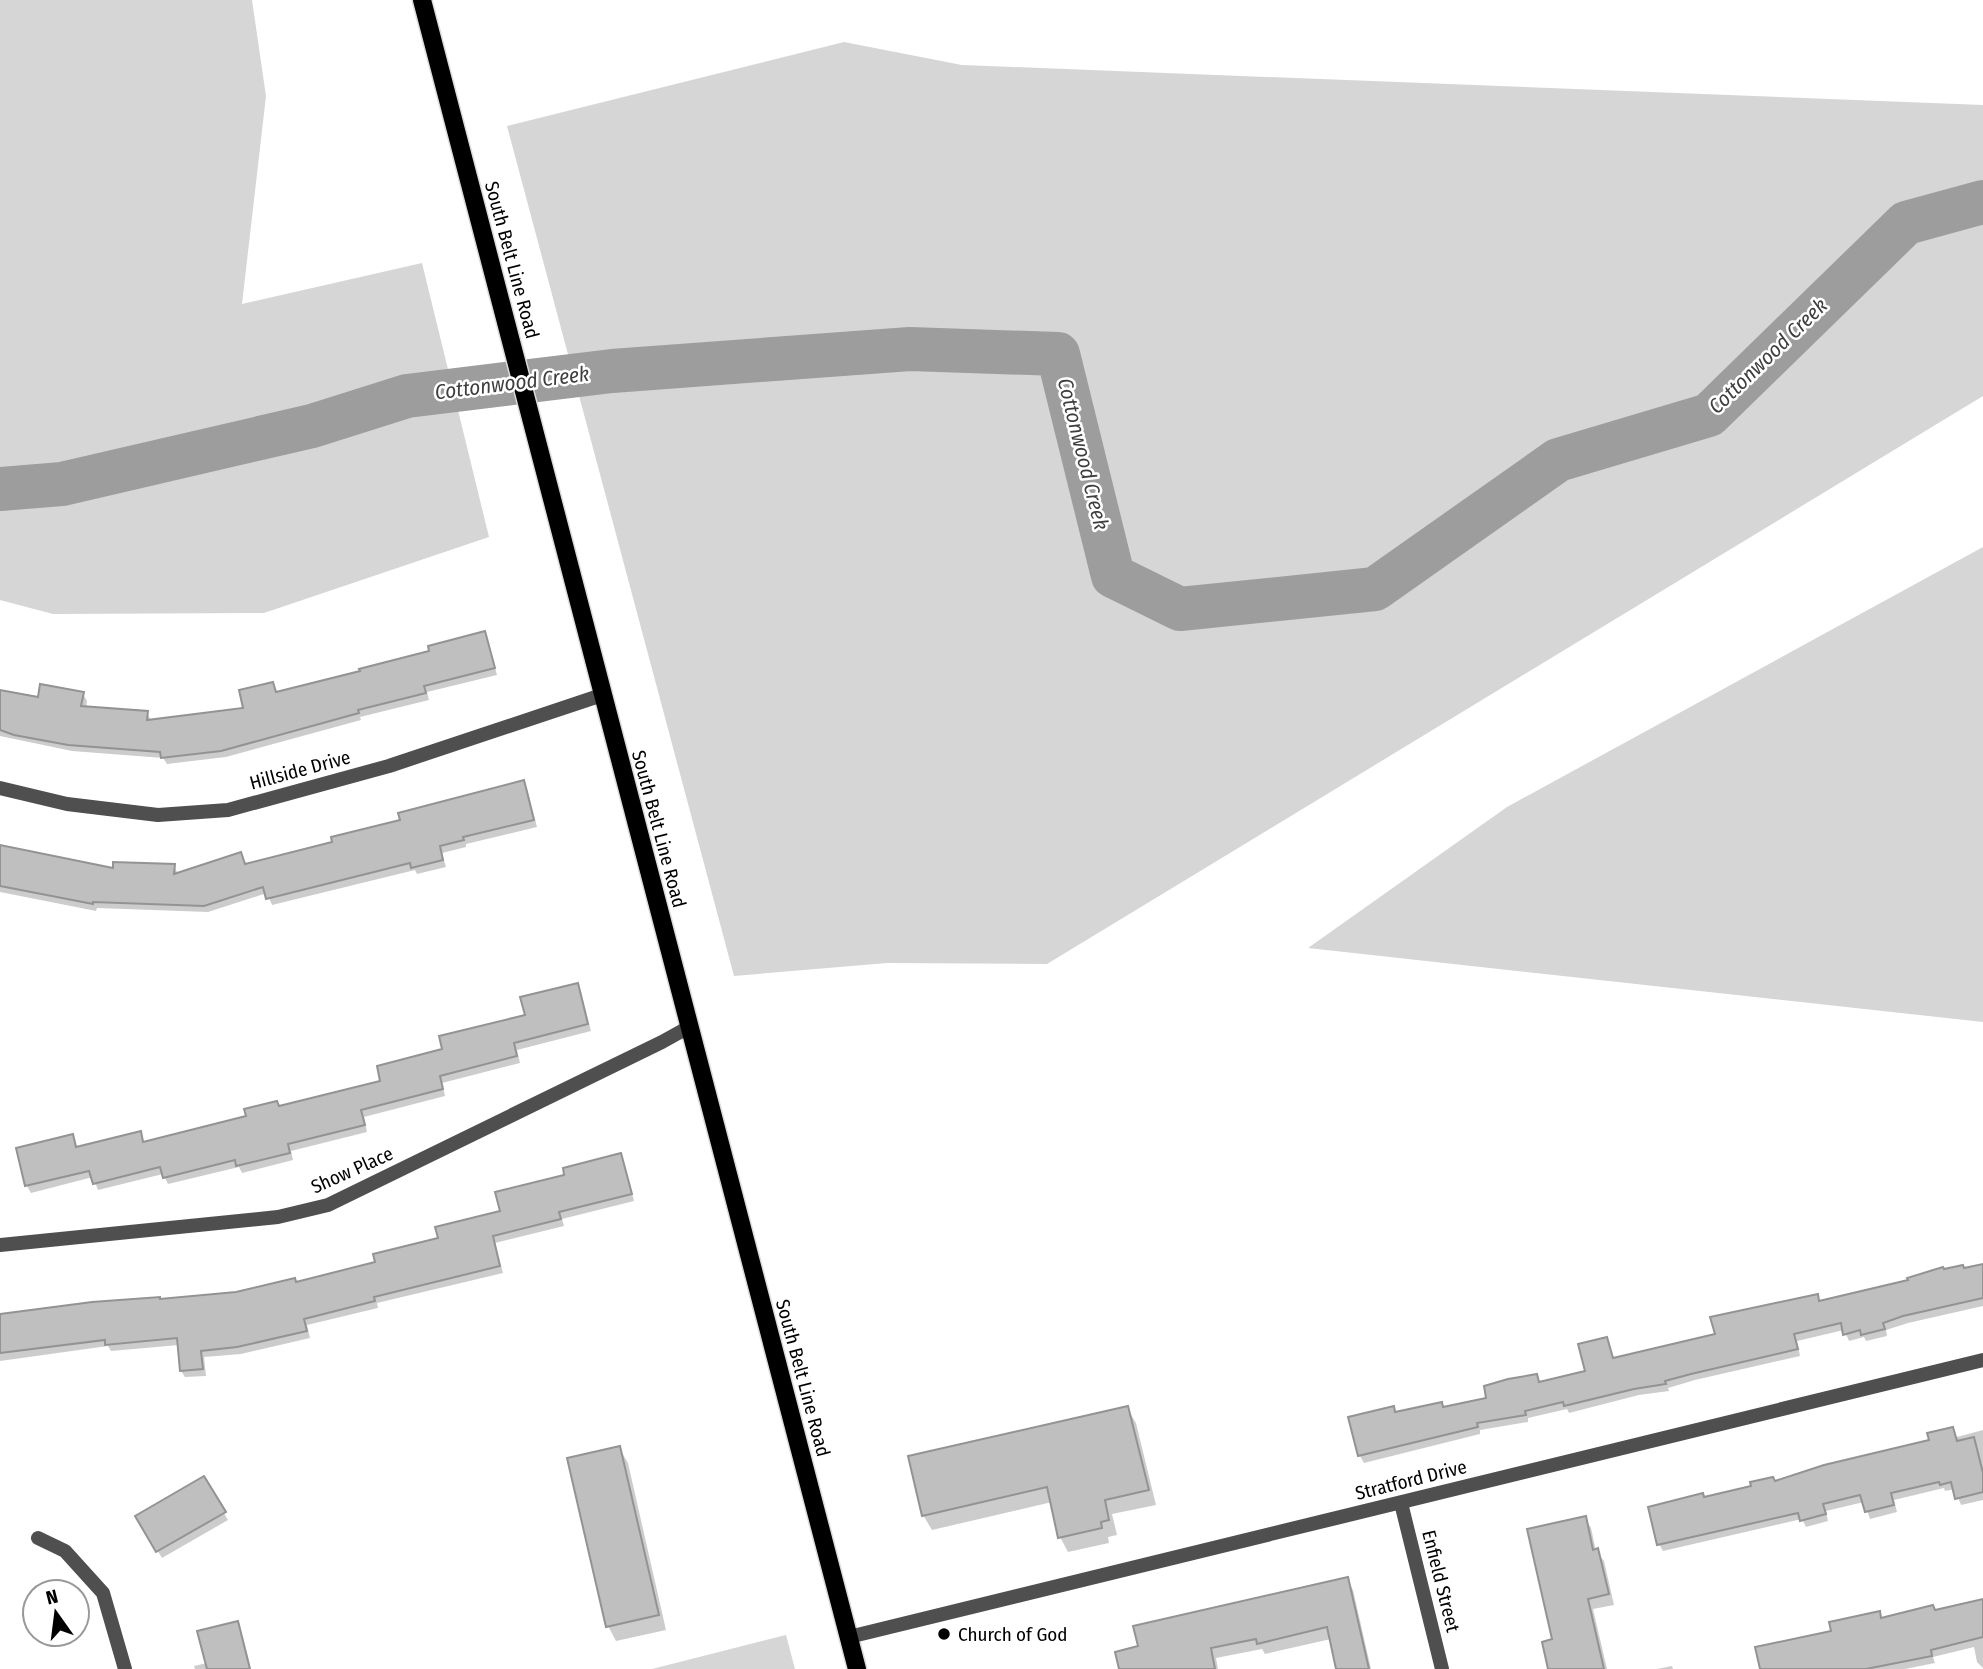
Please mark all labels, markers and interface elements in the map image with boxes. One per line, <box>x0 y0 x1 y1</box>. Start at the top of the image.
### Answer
street label: South Belt Line Road <box>480 179 544 341</box>
water label: Cottonwood Creek <box>1703 293 1833 419</box>
water label: Cottonwood Creek <box>433 361 591 405</box>
water label: Cottonwood Creek <box>1052 376 1114 532</box>
street label: Hillside Drive <box>247 745 353 795</box>
street label: South Belt Line Road <box>627 748 691 910</box>
street label: Show Place <box>307 1142 397 1198</box>
street label: South Belt Line Road <box>771 1297 835 1459</box>
street label: Stratford Drive <box>1353 1455 1469 1505</box>
street label: Enfield Street <box>1417 1528 1465 1635</box>
north arrow <box>21 1578 91 1648</box>
text: N <box>44 1584 60 1610</box>
place label: Church of God <box>958 1623 1067 1646</box>
marker: Church of God <box>936 1626 952 1642</box>

